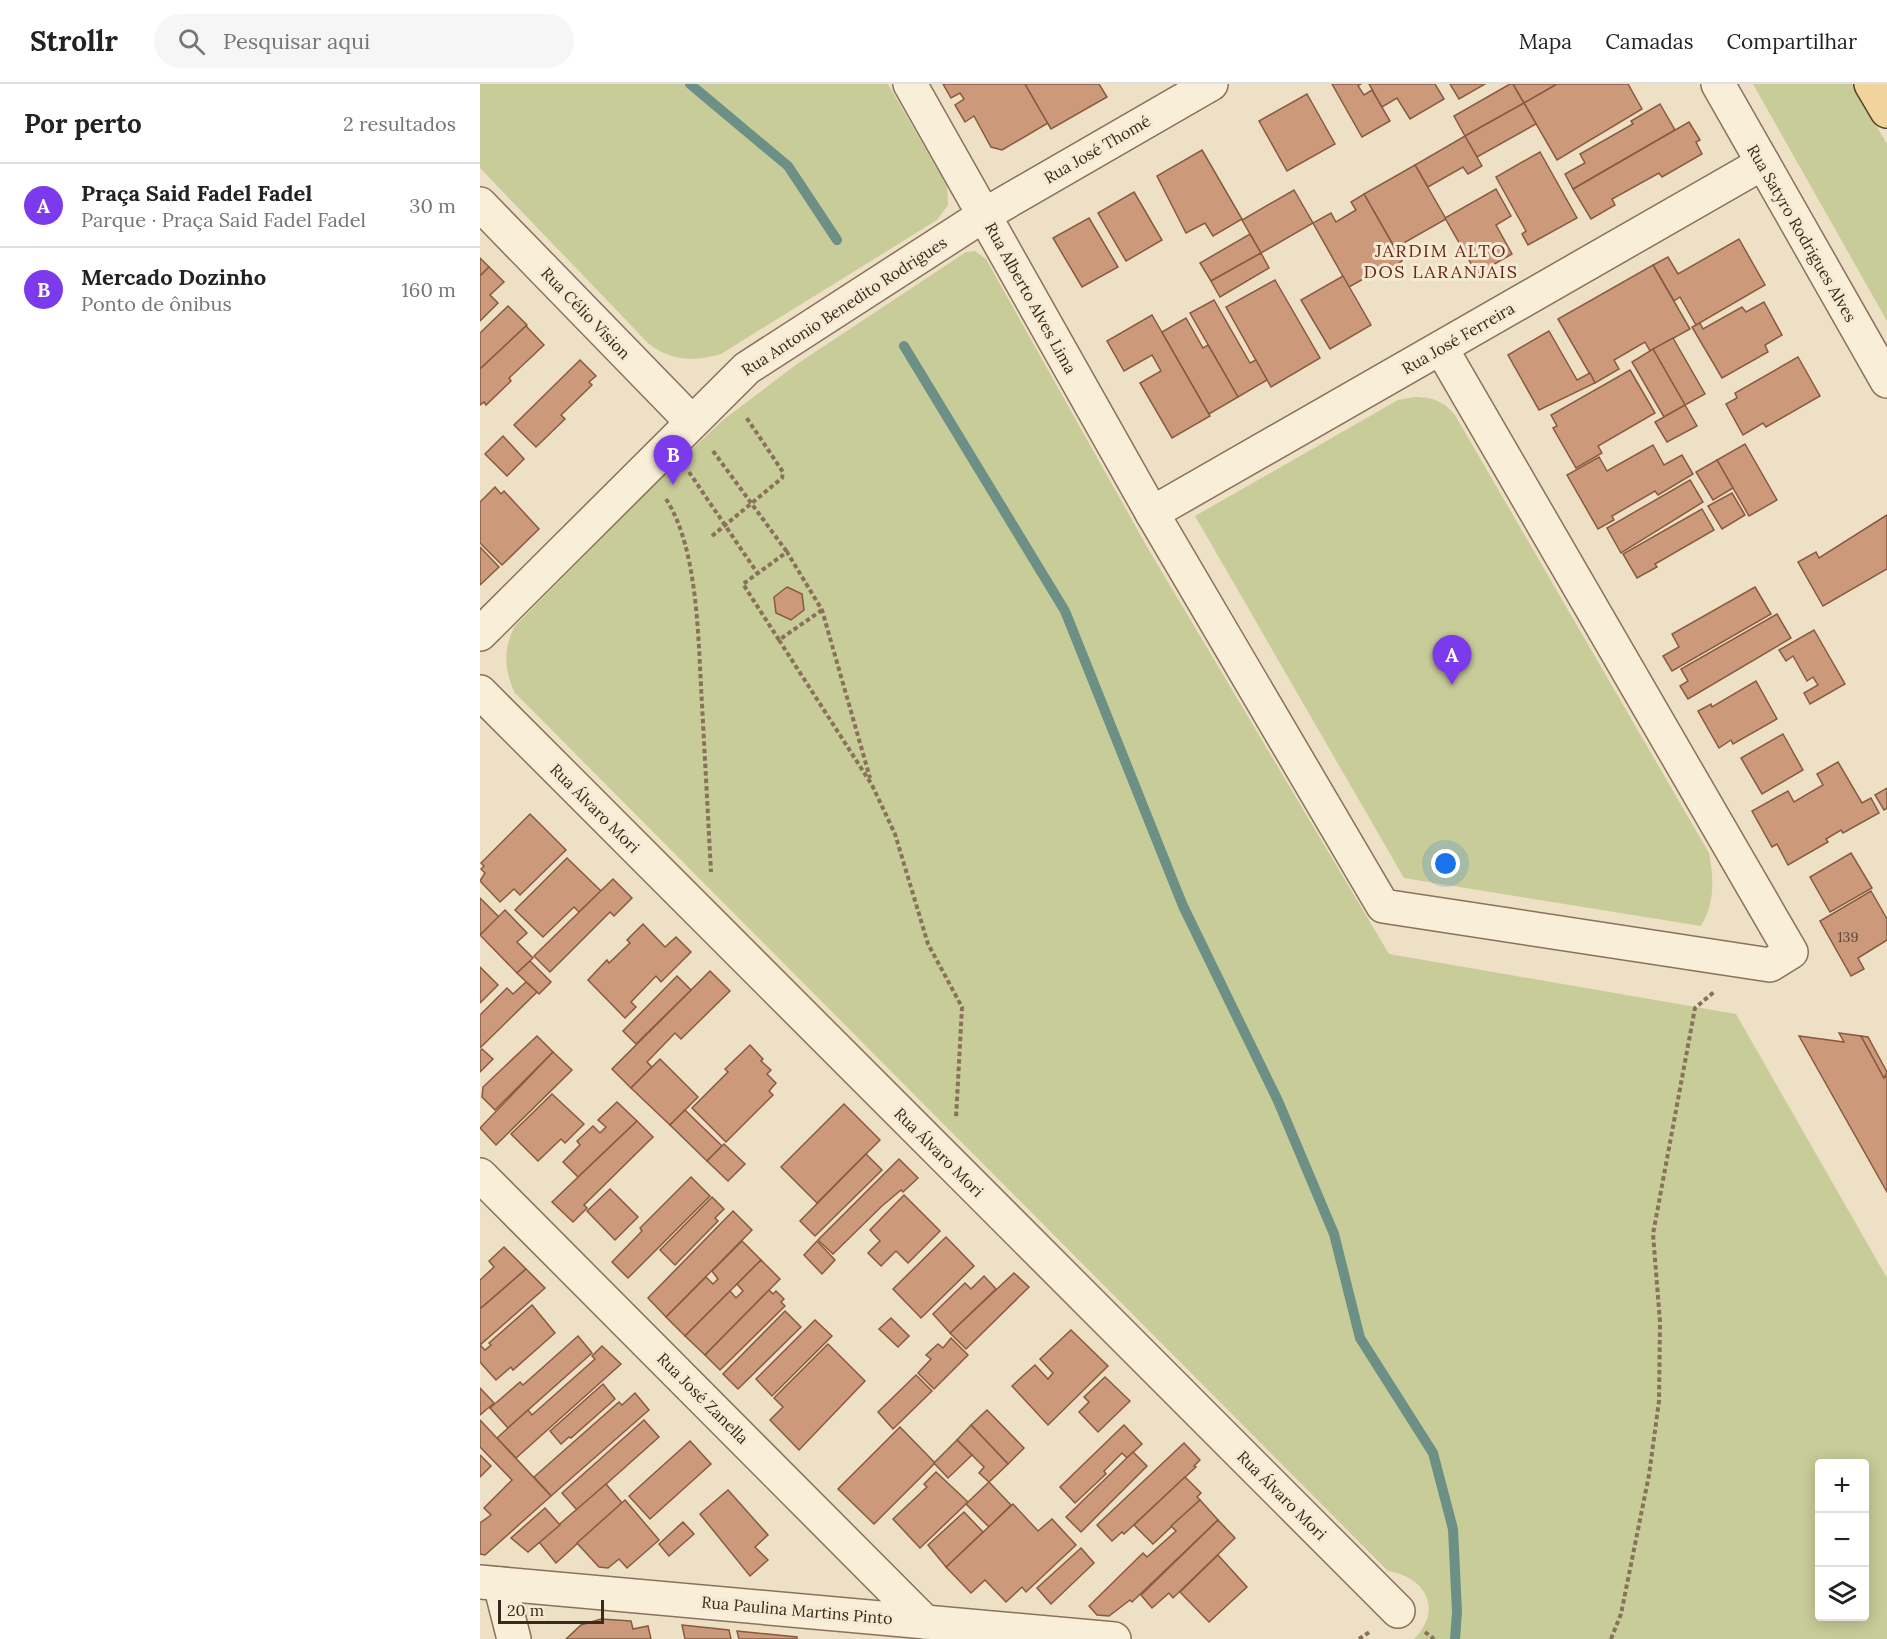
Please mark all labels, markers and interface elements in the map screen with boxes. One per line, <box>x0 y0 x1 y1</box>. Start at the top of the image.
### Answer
search box <box>154 14 574 68</box>
text: Strollr <box>30 23 118 59</box>
icon: search <box>175 25 208 58</box>
text: Pesquisar aqui <box>223 27 370 55</box>
text: Mapa <box>1519 28 1572 55</box>
text: Camadas <box>1605 28 1693 55</box>
text: Compartilhar <box>1726 28 1857 55</box>
text: Por perto <box>24 107 142 140</box>
street label: Rua José Thomé <box>1040 110 1154 188</box>
text: 2 resultados <box>343 111 456 136</box>
street label: Rua Satyro Rodrigues Alves <box>1743 141 1861 325</box>
text: Praça Said Fadel Fadel <box>81 179 312 207</box>
text: A <box>37 193 50 218</box>
text: 30 m <box>409 193 456 218</box>
text: Parque · Praça Said Fadel Fadel <box>81 207 366 232</box>
street label: Rua Alberto Alves Lima <box>981 219 1081 377</box>
street label: Rua Antonio Benedito Rodrigues <box>738 232 950 380</box>
district label: JARDIM ALTO DOS LARANJAIS <box>1364 239 1519 283</box>
text: Mercado Dozinho <box>81 263 266 291</box>
street label: Rua Célio Vision <box>537 263 635 363</box>
text: B <box>37 277 50 302</box>
text: 160 m <box>402 277 456 302</box>
text: Ponto de ônibus <box>81 291 232 316</box>
street label: Rua José Ferreira <box>1398 298 1518 378</box>
pin: B <box>654 436 692 485</box>
pin: A <box>1432 636 1472 685</box>
street label: Rua Álvaro Mori <box>546 759 644 857</box>
your location <box>1431 849 1460 878</box>
house number: 139 <box>1838 928 1859 946</box>
street label: Rua Álvaro Mori <box>890 1103 988 1201</box>
street label: Rua José Zanella <box>653 1348 753 1448</box>
street label: Rua Álvaro Mori <box>1233 1446 1331 1544</box>
map controls <box>1815 1459 1869 1621</box>
button: + <box>1815 1459 1869 1513</box>
button: − <box>1815 1513 1869 1567</box>
button: layers <box>1815 1567 1869 1621</box>
street label: Rua Paulina Martins Pinto <box>701 1592 893 1628</box>
scale bar <box>498 1597 604 1624</box>
text: 20 m <box>507 1600 544 1620</box>

